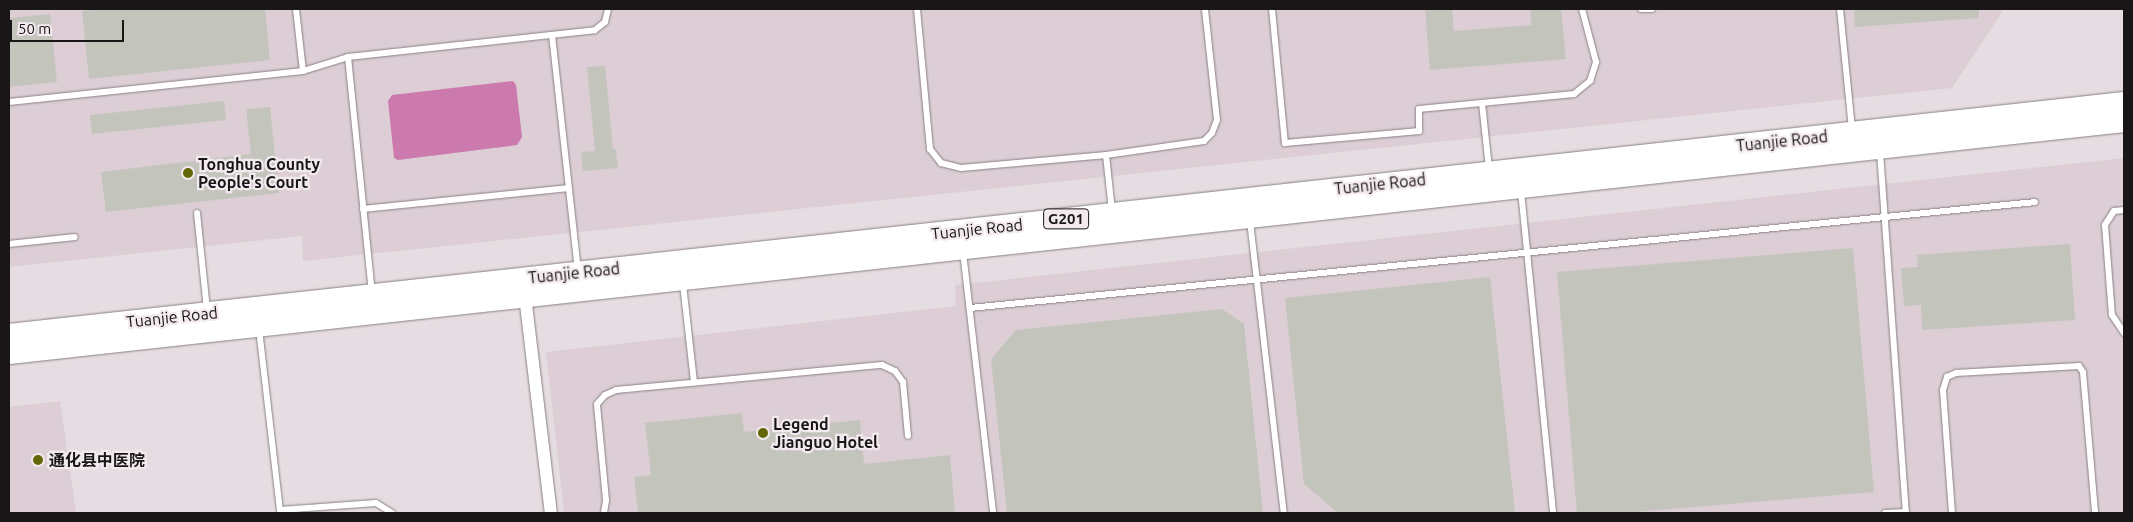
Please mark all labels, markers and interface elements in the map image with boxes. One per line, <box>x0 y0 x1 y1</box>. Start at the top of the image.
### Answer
scale bar <box>12 10 126 42</box>
text: 50 m <box>18 20 51 37</box>
street label: Tuanjie Road <box>1735 127 1829 155</box>
place label: Tonghua County People's Court <box>198 154 320 192</box>
marker: Tonghua County People's Court <box>182 167 194 179</box>
street label: Tuanjie Road <box>1333 170 1427 198</box>
road number: G201 <box>1042 206 1090 232</box>
street label: Tuanjie Road <box>930 215 1024 243</box>
street label: Tuanjie Road <box>527 259 621 287</box>
street label: Tuanjie Road <box>125 303 219 331</box>
place label: Legend Jianguo Hotel <box>773 414 878 452</box>
marker: Legend Jianguo Hotel <box>757 427 769 439</box>
place label: 通化县中医院 <box>49 450 145 470</box>
marker: 通化县中医院 <box>31 453 45 467</box>

